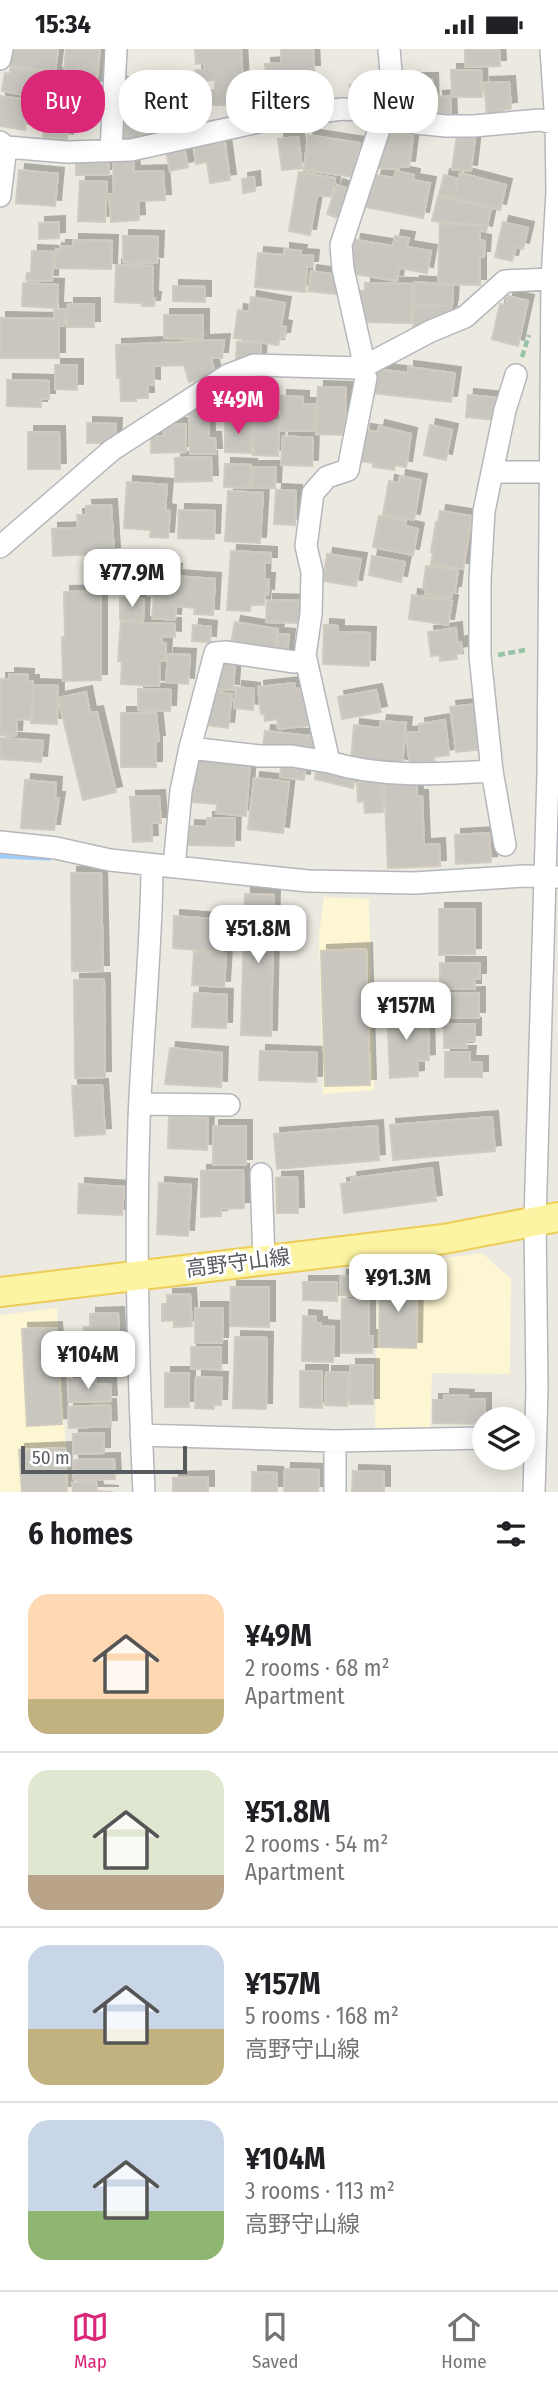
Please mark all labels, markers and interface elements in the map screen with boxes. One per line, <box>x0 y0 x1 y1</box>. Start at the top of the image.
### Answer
text: 15:34 <box>35 9 91 40</box>
chip: Buy <box>21 70 105 133</box>
chip: Rent <box>119 70 212 133</box>
chip: Filters <box>226 70 334 133</box>
chip: New <box>348 70 438 133</box>
pin: ¥49M <box>197 377 279 436</box>
text: ¥49M <box>212 385 264 413</box>
pin: ¥77.9M <box>75 549 189 609</box>
text: ¥77.9M <box>100 558 164 586</box>
pin: ¥51.8M <box>201 905 315 965</box>
text: ¥51.8M <box>225 914 291 942</box>
pin: ¥157M <box>357 983 455 1042</box>
text: ¥157M <box>377 991 435 1019</box>
street label: 高野守山線 <box>184 1244 292 1282</box>
pin: ¥91.3M <box>341 1255 455 1314</box>
text: ¥91.3M <box>365 1263 431 1291</box>
pin: ¥104M <box>39 1331 137 1391</box>
text: ¥104M <box>57 1340 119 1368</box>
map controls <box>472 1407 535 1470</box>
button: layers <box>472 1407 535 1470</box>
scale bar <box>21 1443 187 1475</box>
text: 50 m <box>32 1446 70 1469</box>
icon: filters <box>492 1515 530 1553</box>
text: 6 homes <box>28 1516 133 1552</box>
text: ¥49M <box>245 1618 312 1654</box>
icon: home <box>84 1622 168 1706</box>
text: 2 rooms · 68 m² <box>245 1654 390 1682</box>
text: Apartment <box>245 1682 345 1710</box>
text: ¥51.8M <box>245 1794 330 1830</box>
icon: home <box>84 1798 168 1882</box>
text: 2 rooms · 54 m² <box>245 1830 388 1858</box>
text: Apartment <box>245 1858 345 1886</box>
text: ¥157M <box>245 1966 321 2002</box>
icon: home <box>84 1973 168 2057</box>
text: 5 rooms · 168 m² <box>245 2002 399 2030</box>
text: 高野守山線 <box>245 2035 360 2063</box>
text: ¥104M <box>245 2141 326 2177</box>
icon: home <box>84 2148 168 2232</box>
text: 3 rooms · 113 m² <box>245 2177 395 2205</box>
text: 高野守山線 <box>245 2210 360 2238</box>
tab: Map <box>71 2308 109 2373</box>
tab: Saved <box>252 2308 298 2373</box>
tab: Home <box>441 2308 487 2373</box>

